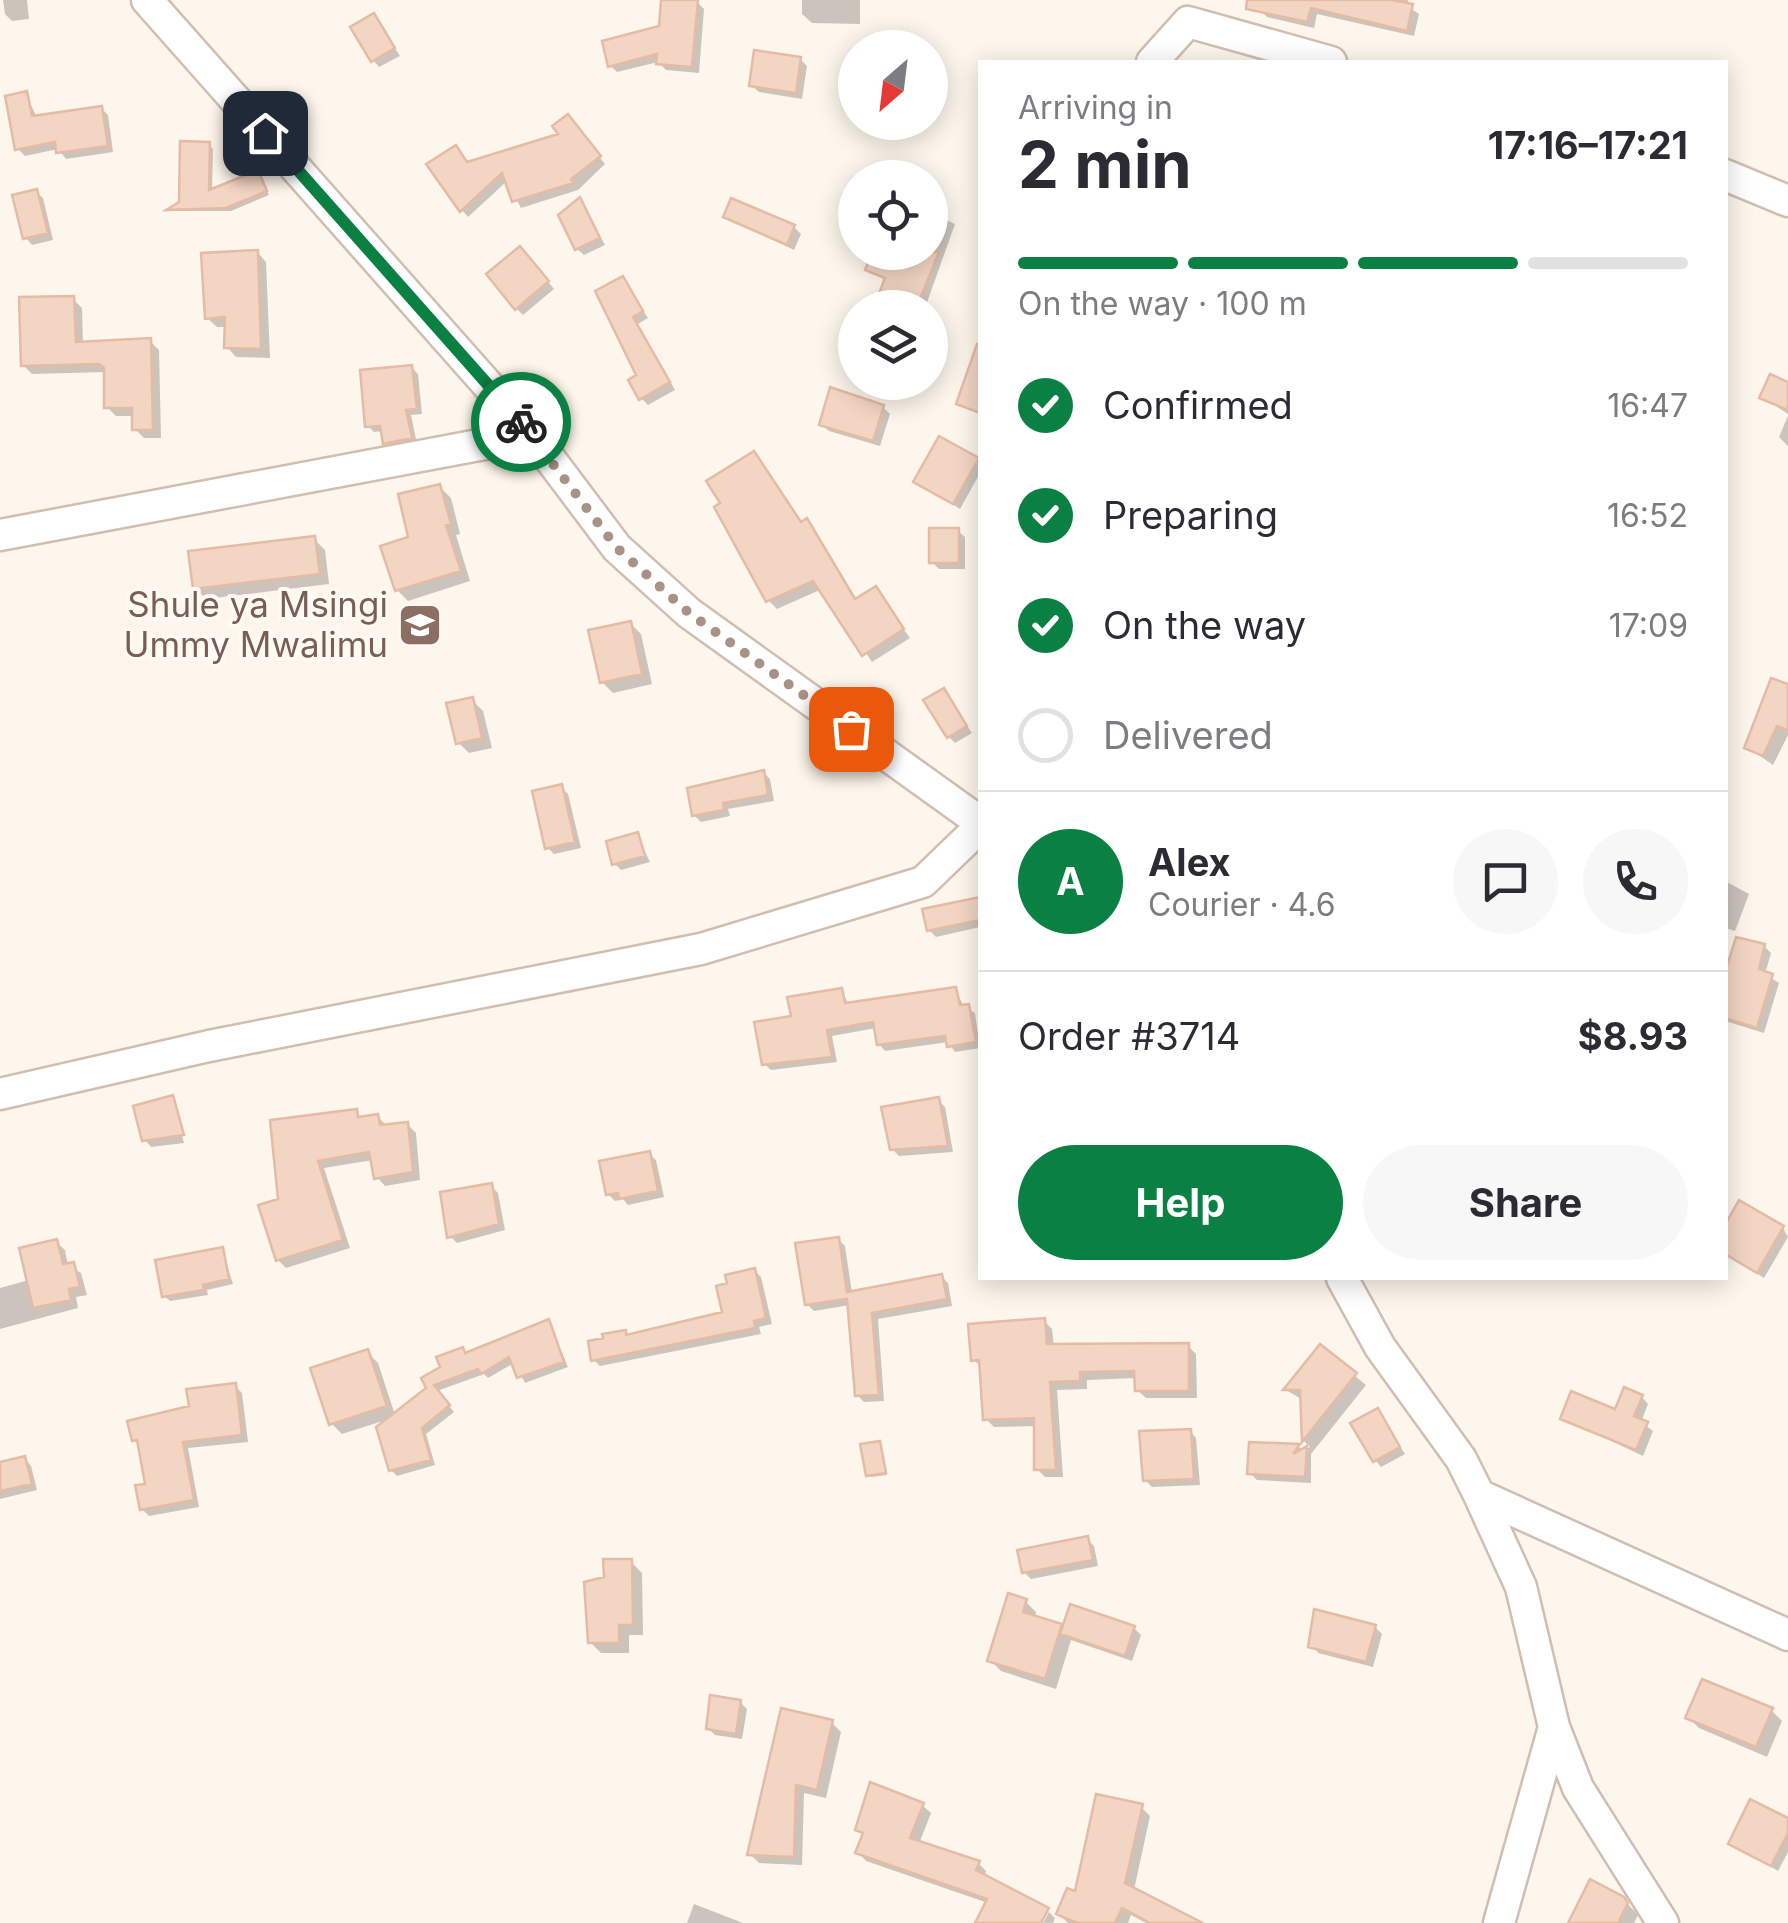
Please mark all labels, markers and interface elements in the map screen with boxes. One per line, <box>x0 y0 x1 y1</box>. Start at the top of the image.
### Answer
north arrow <box>838 30 948 140</box>
map controls <box>838 30 948 400</box>
text: Arriving in <box>1018 88 1173 127</box>
pin <box>223 91 308 176</box>
icon: home <box>238 106 293 161</box>
text: 17:16–17:21 <box>1488 122 1688 168</box>
text: 2 min <box>1018 125 1192 204</box>
button: locate <box>838 160 948 270</box>
text: On the way · 100 m <box>1018 284 1307 323</box>
button: layers <box>838 290 948 400</box>
courier <box>471 372 571 472</box>
icon: check <box>1018 378 1073 433</box>
text: Confirmed <box>1103 382 1293 428</box>
text: 16:47 <box>1607 386 1688 425</box>
icon: bike <box>494 395 549 450</box>
icon: check <box>1018 488 1073 543</box>
text: Preparing <box>1103 492 1278 538</box>
text: 16:52 <box>1607 496 1688 535</box>
place label: Shule ya Msingi Ummy Mwalimu <box>123 583 388 665</box>
icon: check <box>1018 598 1073 653</box>
school or university icon: Shule ya Msingi Ummy Mwalimu <box>397 602 443 648</box>
text: On the way <box>1103 602 1306 648</box>
text: 17:09 <box>1609 606 1688 645</box>
pin <box>809 687 894 772</box>
icon: bag <box>824 702 879 757</box>
text: Delivered <box>1103 712 1273 758</box>
button: chat <box>1453 829 1558 934</box>
button: phone <box>1583 829 1688 934</box>
text: Alex <box>1148 839 1231 885</box>
text: A <box>1056 858 1085 904</box>
text: Courier · 4.6 <box>1148 885 1336 924</box>
text: Order #3714 <box>1018 1013 1240 1059</box>
text: $8.93 <box>1578 1013 1688 1059</box>
button: Help <box>1018 1145 1343 1260</box>
button: Share <box>1363 1145 1688 1260</box>

